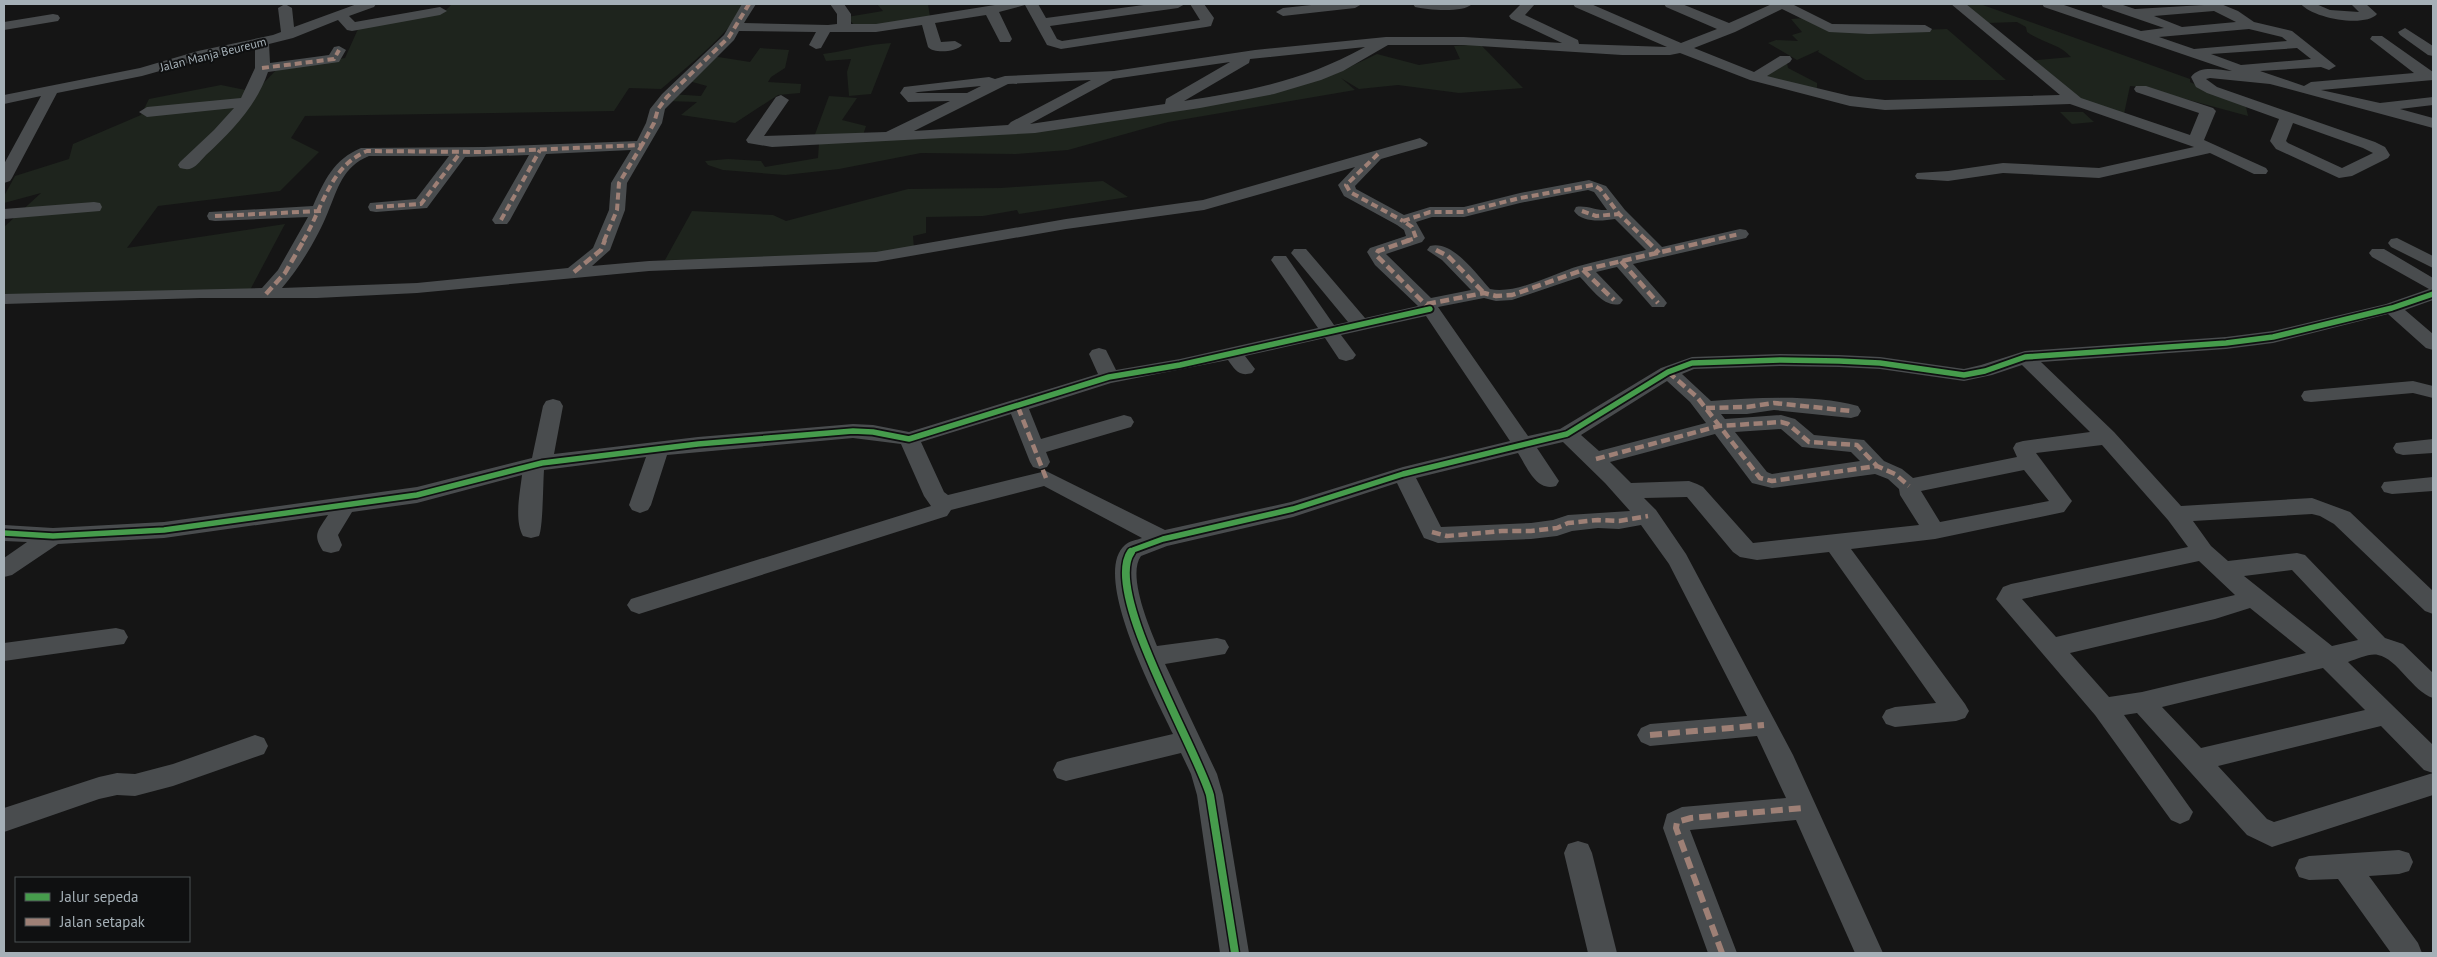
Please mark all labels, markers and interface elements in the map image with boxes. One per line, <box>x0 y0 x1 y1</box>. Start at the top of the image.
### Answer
street label: Jalan Manja Beureum <box>157 34 268 75</box>
legend <box>15 877 190 942</box>
text: Jalur sepeda <box>59 887 139 906</box>
text: Jalan setapak <box>59 912 146 931</box>

